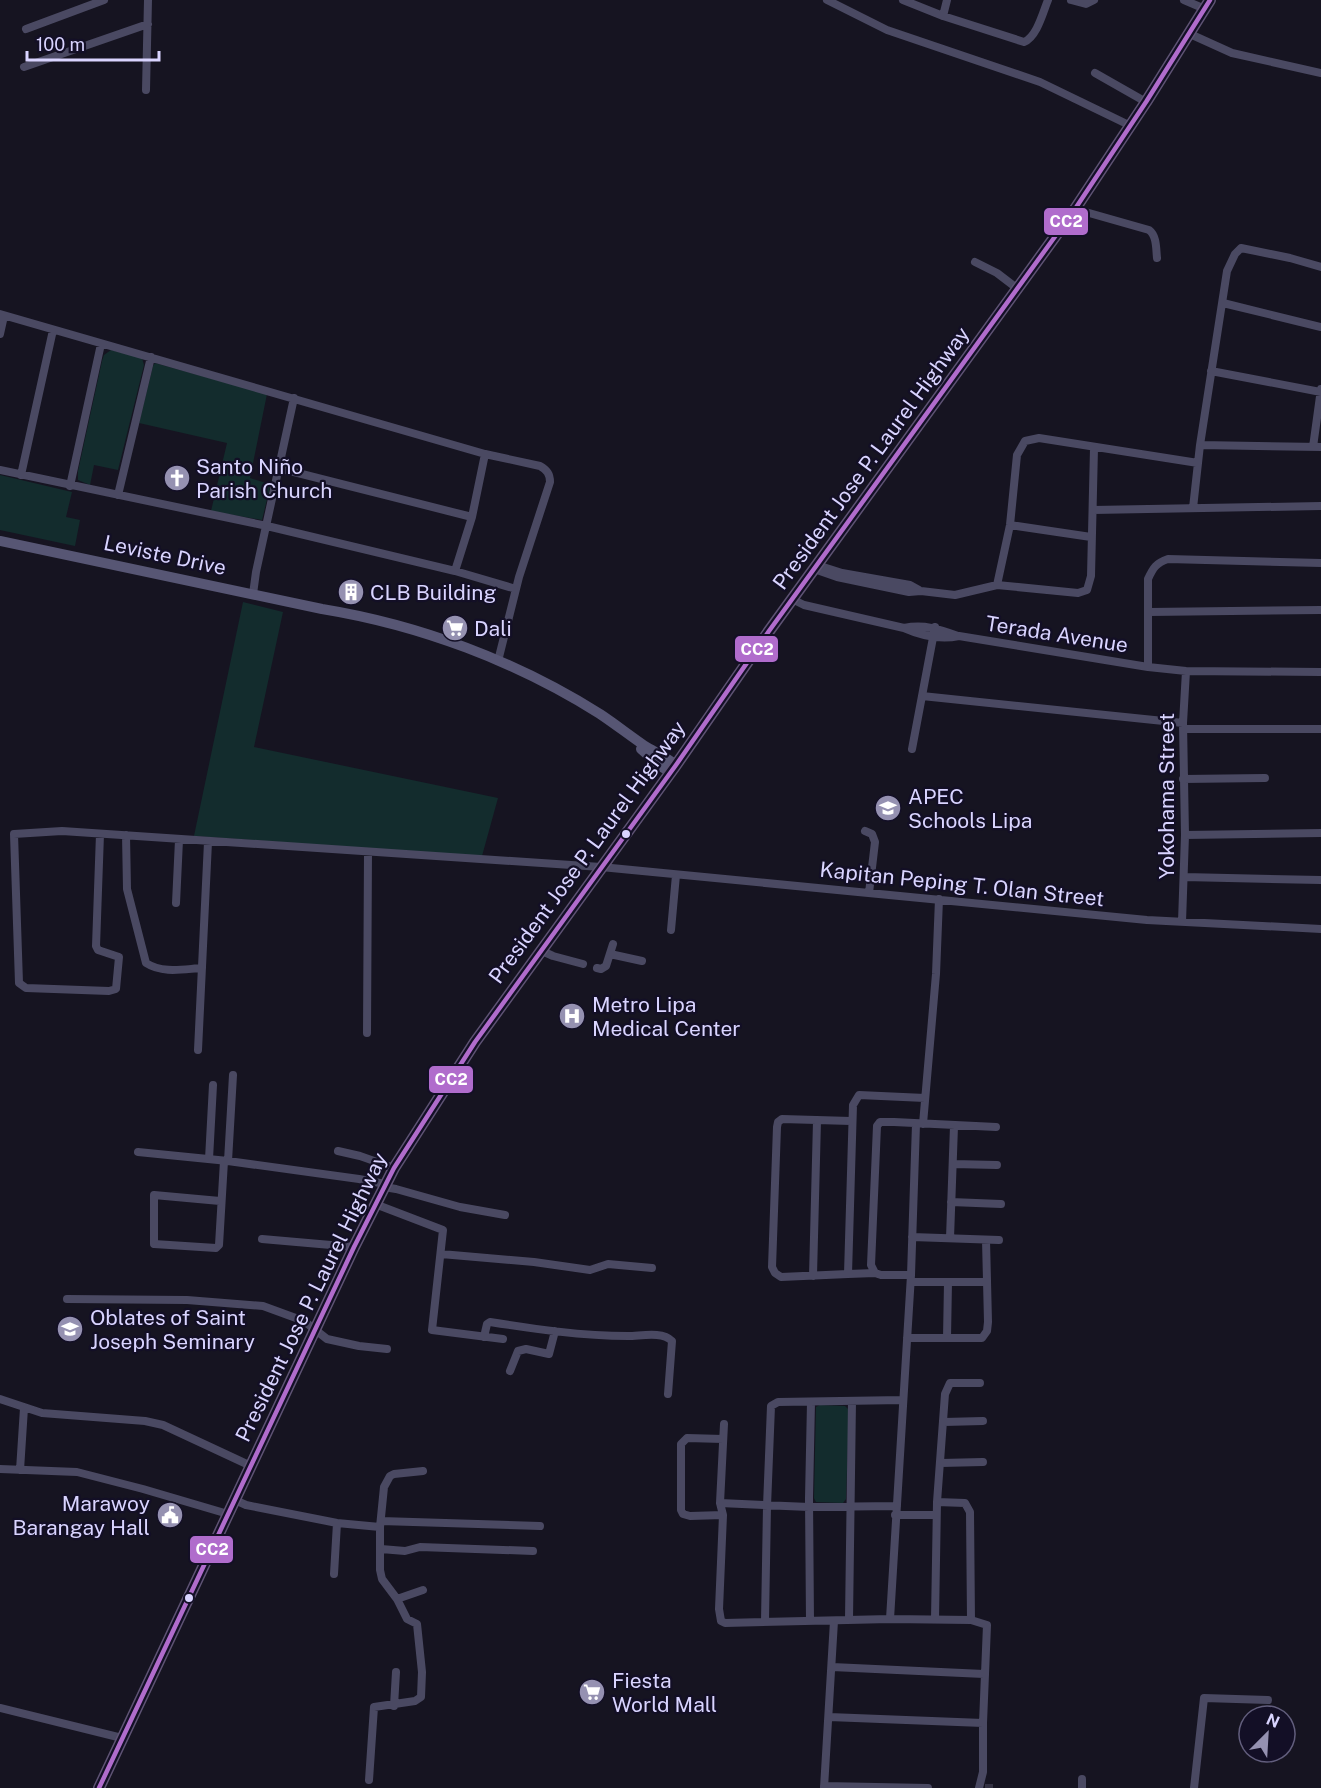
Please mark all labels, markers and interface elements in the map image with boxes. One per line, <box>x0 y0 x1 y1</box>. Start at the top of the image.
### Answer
scale bar <box>27 24 159 62</box>
text: 100 m <box>36 34 85 55</box>
line badge: CC2 <box>1043 207 1089 236</box>
text: CC2 <box>1049 212 1083 231</box>
street label: President Jose P. Laurel Highway <box>767 322 975 594</box>
place label: Santo Niño Parish Church <box>196 454 332 503</box>
church icon: Santo Niño Parish Church <box>162 463 192 493</box>
street label: Leviste Drive <box>101 530 229 580</box>
building icon: CLB Building <box>336 577 366 607</box>
place label: CLB Building <box>370 580 497 605</box>
street label: Terada Avenue <box>984 610 1130 658</box>
supermarket icon: Dali <box>440 613 470 643</box>
place label: Dali <box>474 616 512 641</box>
line badge: CC2 <box>734 635 779 663</box>
text: CC2 <box>740 640 774 659</box>
street label: Yokohama Street <box>1154 713 1179 879</box>
street label: President Jose P. Laurel Highway <box>483 716 691 988</box>
place label: APEC Schools Lipa <box>908 784 1032 833</box>
school or university icon: APEC Schools Lipa <box>873 793 903 823</box>
unlabelled marker <box>620 828 632 840</box>
street label: Kapitan Peping T. Olan Street <box>819 857 1105 911</box>
place label: Metro Lipa Medical Center <box>592 992 741 1041</box>
hospital icon: Metro Lipa Medical Center <box>557 1001 587 1031</box>
line badge: CC2 <box>428 1065 474 1094</box>
text: CC2 <box>434 1070 468 1089</box>
street label: President Jose P. Laurel Highway <box>230 1148 392 1446</box>
place label: Oblates of Saint Joseph Seminary <box>90 1305 255 1354</box>
school or university icon: Oblates of Saint Joseph Seminary <box>55 1314 85 1344</box>
place label: Marawoy Barangay Hall <box>12 1491 150 1540</box>
public building icon: Marawoy Barangay Hall <box>155 1500 185 1530</box>
line badge: CC2 <box>189 1535 234 1564</box>
text: CC2 <box>195 1540 229 1559</box>
unlabelled marker <box>183 1592 195 1604</box>
place label: Fiesta World Mall <box>612 1668 717 1717</box>
supermarket icon: Fiesta World Mall <box>577 1677 607 1707</box>
north arrow <box>1237 1704 1297 1764</box>
text: N <box>1263 1710 1282 1732</box>

